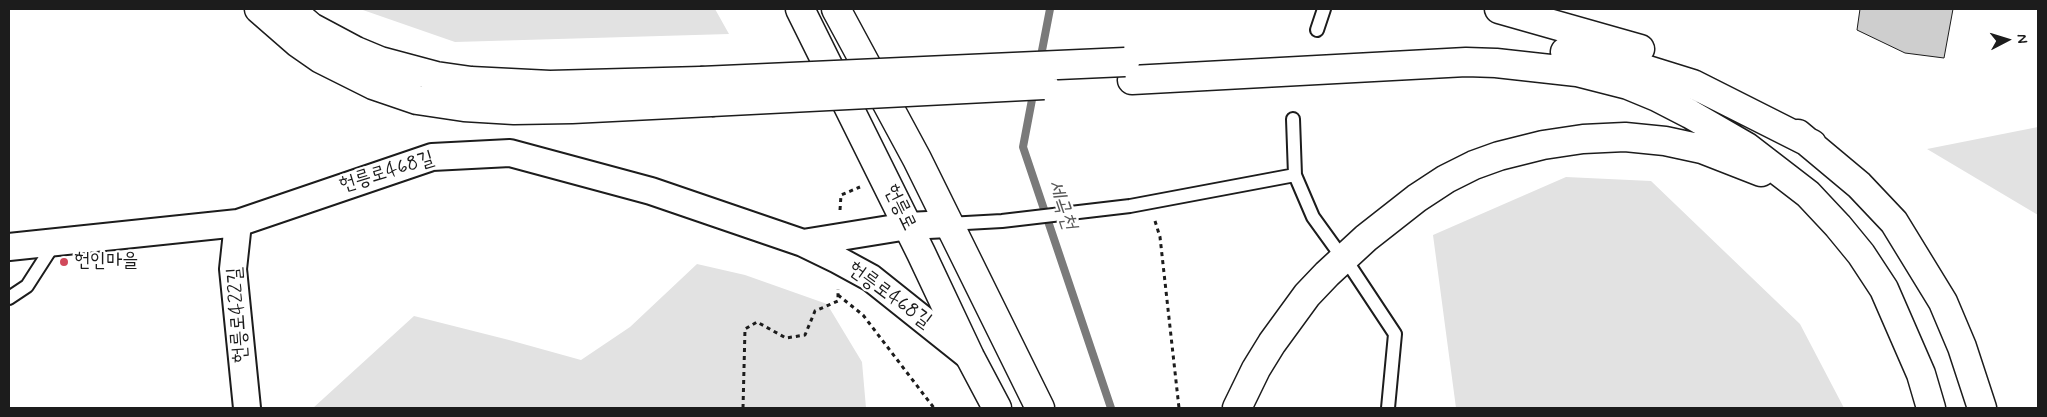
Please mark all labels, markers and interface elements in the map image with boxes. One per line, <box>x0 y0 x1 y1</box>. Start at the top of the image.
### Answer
north arrow <box>1982 15 2032 65</box>
text: N <box>2013 33 2031 44</box>
street label: 헌릉로468길 <box>337 147 437 199</box>
water label: 세곡천 <box>1041 177 1081 233</box>
street label: 헌릉로 <box>878 181 920 235</box>
place label: 헌인마을 <box>74 250 138 274</box>
marker: 헌인마을 <box>58 256 70 268</box>
street label: 헌릉로468길 <box>842 258 936 334</box>
street label: 헌릉로422길 <box>224 266 254 364</box>

